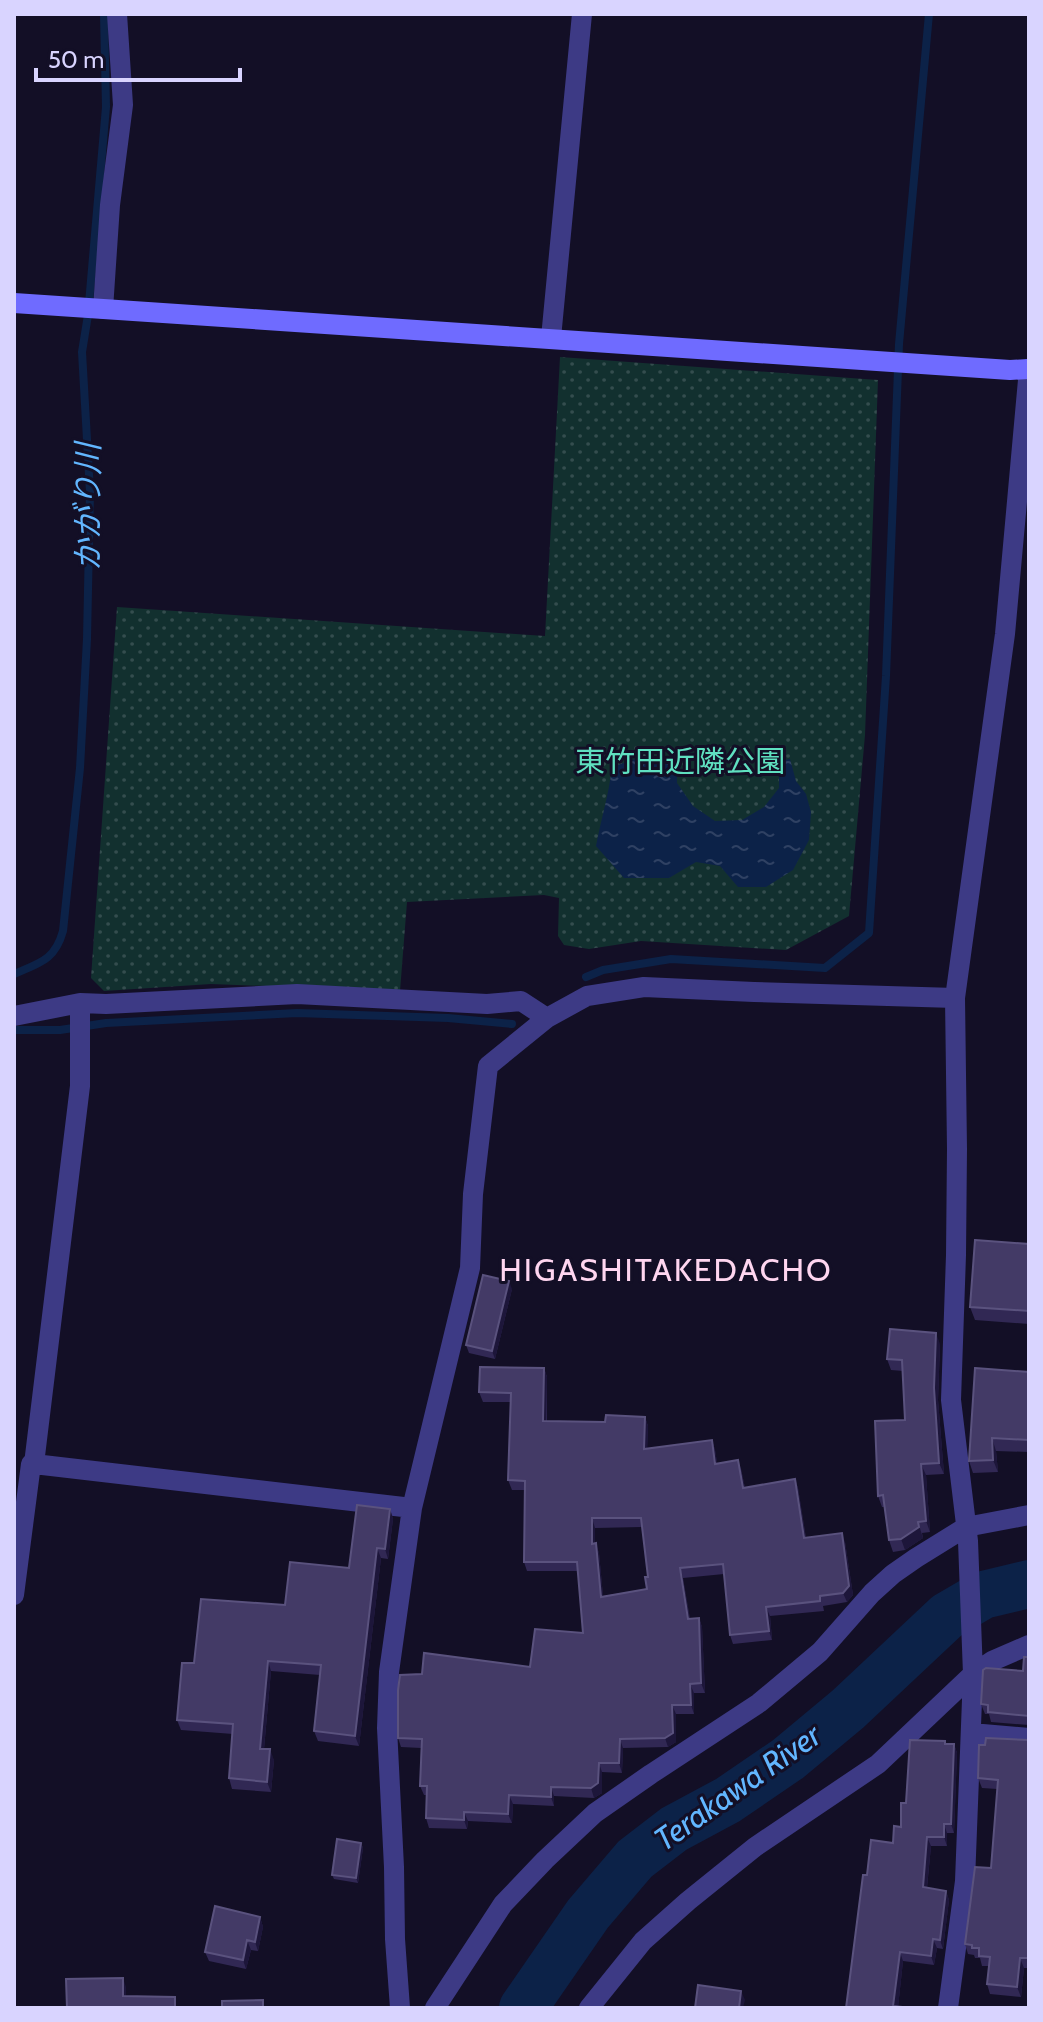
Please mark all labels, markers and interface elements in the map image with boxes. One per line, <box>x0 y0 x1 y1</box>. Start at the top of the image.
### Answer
scale bar <box>36 32 240 82</box>
text: 50 m <box>48 45 104 74</box>
water label: かがり川 <box>68 440 107 571</box>
park label: 東竹田近隣公園 <box>575 743 785 780</box>
district label: HIGASHITAKEDACHO <box>499 1250 833 1289</box>
water label: Terakawa River <box>646 1715 829 1859</box>

